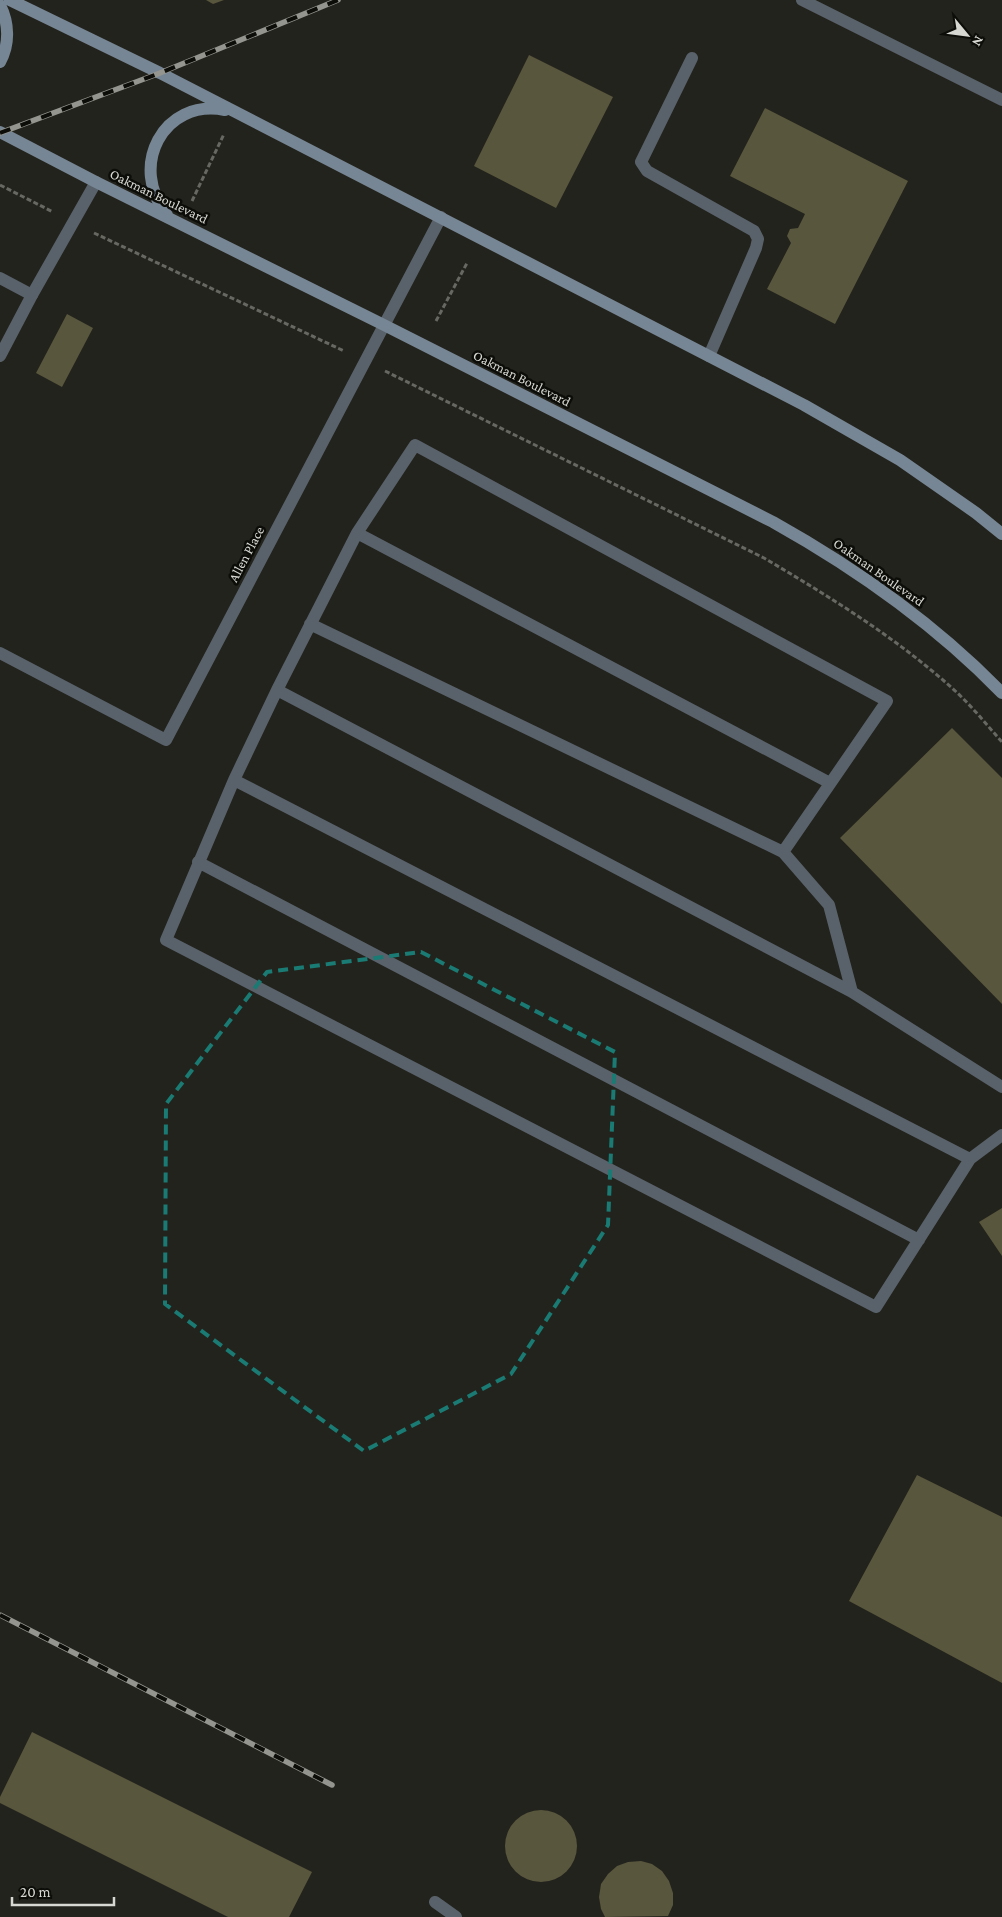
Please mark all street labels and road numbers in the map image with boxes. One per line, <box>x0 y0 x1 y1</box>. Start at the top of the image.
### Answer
street label: Oakman Boulevard <box>107 165 211 227</box>
street label: Oakman Boulevard <box>471 347 574 410</box>
street label: Allen Place <box>225 523 267 585</box>
street label: Oakman Boulevard <box>831 535 928 610</box>

